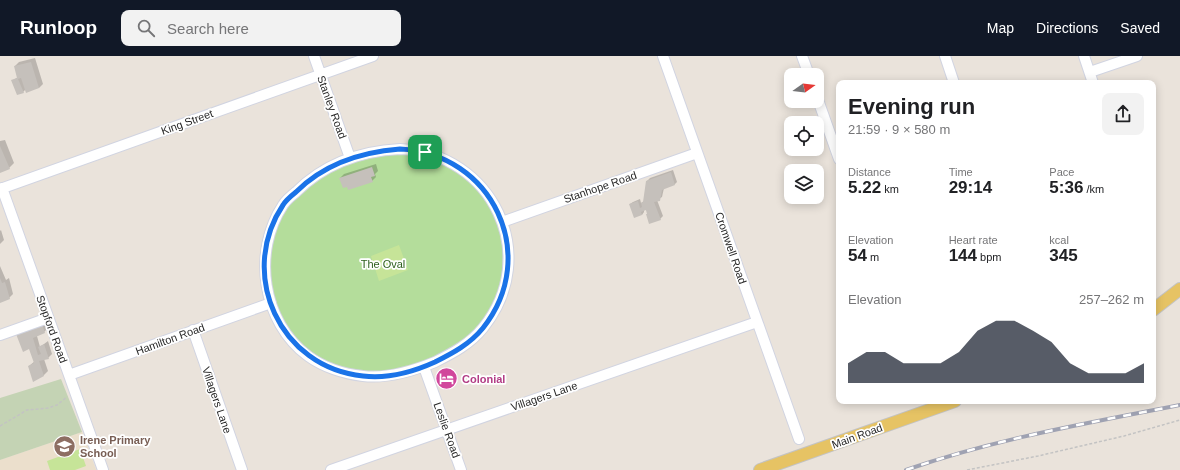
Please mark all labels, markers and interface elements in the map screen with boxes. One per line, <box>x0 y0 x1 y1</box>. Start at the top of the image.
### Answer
search box <box>121 10 401 46</box>
text: Runloop <box>20 17 97 38</box>
icon: search <box>135 17 157 39</box>
text: Search here <box>167 20 249 37</box>
text: Map <box>987 20 1014 36</box>
text: Directions <box>1036 20 1098 36</box>
text: Saved <box>1120 20 1160 36</box>
north arrow <box>784 68 824 108</box>
map controls <box>784 68 824 204</box>
street label: Stanley Road <box>315 74 349 140</box>
button: share <box>1102 93 1144 135</box>
text: Evening run <box>848 94 975 119</box>
street label: King Street <box>159 107 215 137</box>
button: locate <box>784 116 824 156</box>
text: 21:59 · 9 × 580 m <box>848 122 950 137</box>
pin <box>408 135 442 169</box>
icon: arrive <box>414 141 436 163</box>
button: layers <box>784 164 824 204</box>
text: Distance <box>848 166 891 178</box>
text: Time <box>949 166 973 178</box>
text: Pace <box>1049 166 1074 178</box>
street label: Stanhope Road <box>562 169 638 205</box>
text: 5.22 <box>848 178 881 197</box>
text: 29:14 <box>949 178 992 197</box>
text: 5:36 <box>1049 178 1083 197</box>
text: km <box>881 183 899 195</box>
text: /km <box>1083 183 1104 195</box>
street label: Cromwell Road <box>713 210 749 286</box>
text: Elevation <box>848 234 893 246</box>
text: Heart rate <box>949 234 998 246</box>
text: kcal <box>1049 234 1069 246</box>
text: 54 <box>848 246 867 265</box>
text: 144 <box>949 246 977 265</box>
text: 345 <box>1049 246 1078 265</box>
text: m <box>867 251 879 263</box>
text: bpm <box>977 251 1002 263</box>
park label: The Oval <box>361 258 405 270</box>
text: Elevation <box>848 292 901 307</box>
text: 257–262 m <box>1079 292 1144 307</box>
street label: Stopford Road <box>34 294 70 364</box>
street label: Hamilton Road <box>134 321 206 357</box>
street label: Villagers Lane <box>200 365 234 435</box>
hotel icon: Colonial <box>433 366 459 392</box>
place label: Colonial <box>462 373 505 385</box>
street label: Villagers Lane <box>509 379 579 413</box>
street label: Leslie Road <box>431 401 463 459</box>
street label: Main Road <box>830 421 884 451</box>
school or university icon: Irene Primary School <box>51 433 77 459</box>
place label: Irene Primary School <box>80 434 151 459</box>

